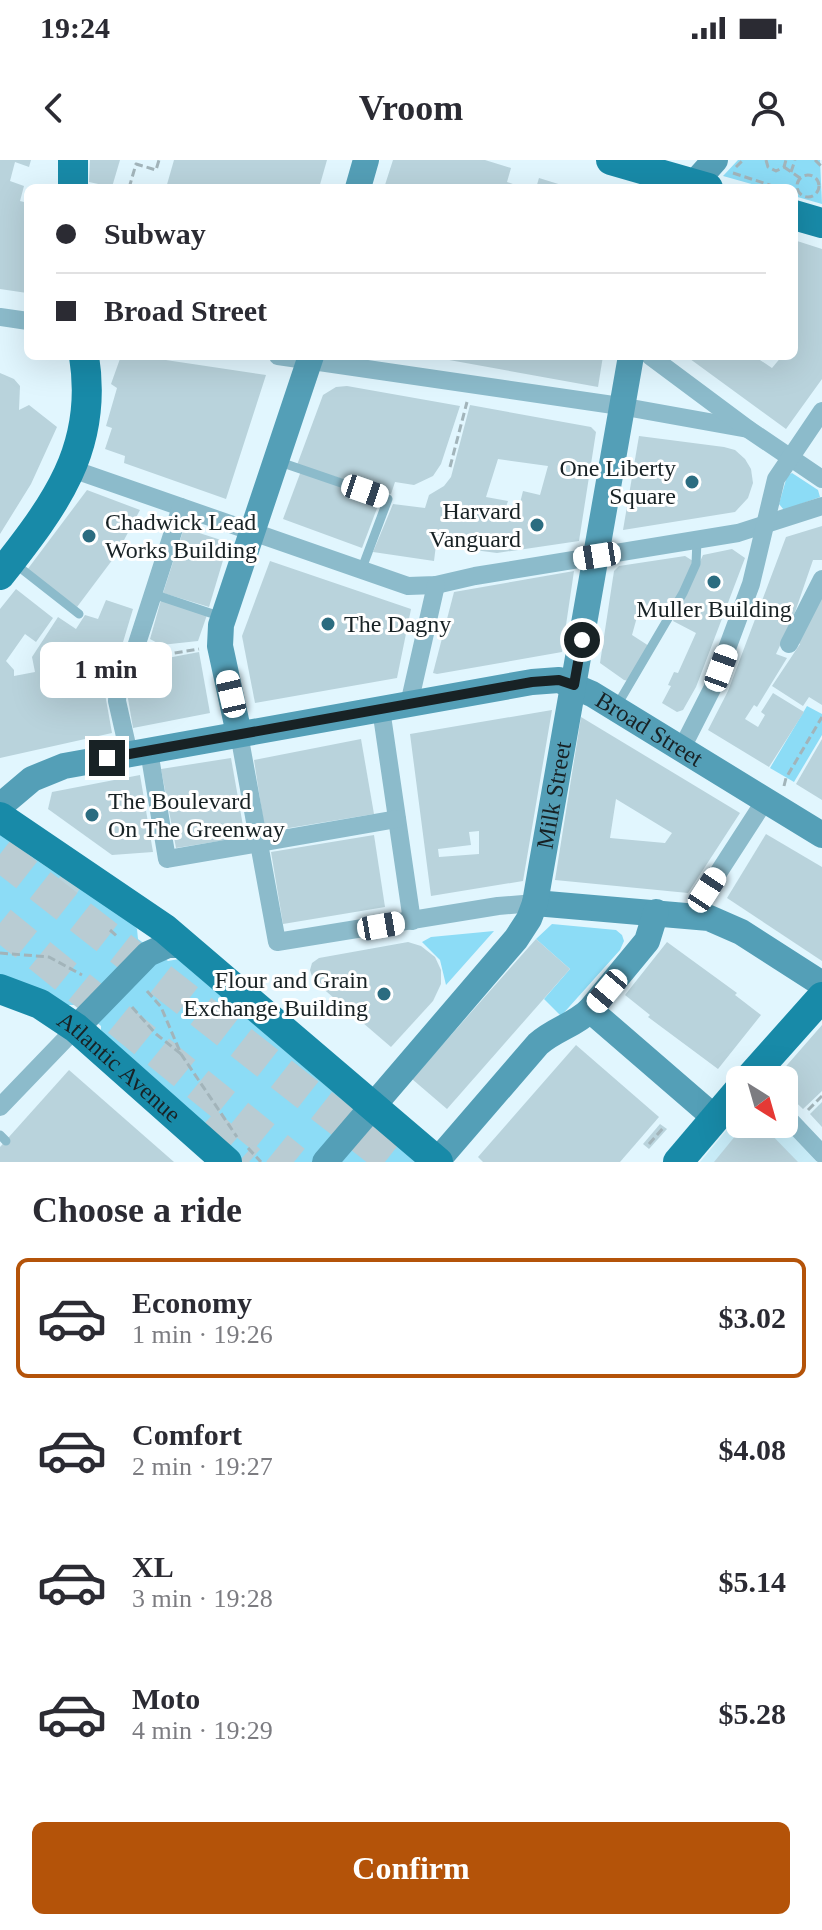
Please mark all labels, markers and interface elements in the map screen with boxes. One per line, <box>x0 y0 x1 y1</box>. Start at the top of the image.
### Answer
text: 19:24 <box>40 11 110 44</box>
icon: back <box>32 86 76 130</box>
icon: person <box>746 86 790 130</box>
text: Vroom <box>359 88 463 128</box>
text: Subway <box>104 217 206 250</box>
text: Broad Street <box>104 294 267 327</box>
place label: One Liberty Square <box>559 455 676 509</box>
car <box>338 472 392 510</box>
marker: One Liberty Square <box>683 473 701 491</box>
place label: Harvard Vanguard <box>429 498 521 552</box>
place label: Chadwick Lead Works Building <box>105 509 257 563</box>
marker: Harvard Vanguard <box>528 516 546 534</box>
marker: Chadwick Lead Works Building <box>80 527 98 545</box>
car <box>571 540 623 572</box>
marker: Muller Building <box>705 573 723 591</box>
place label: Muller Building <box>636 596 792 622</box>
place label: The Dagny <box>344 611 451 637</box>
marker: The Dagny <box>319 615 337 633</box>
route start <box>564 622 600 658</box>
car <box>702 641 740 695</box>
callout: 1 min <box>41 642 173 698</box>
text: 1 min <box>75 655 137 684</box>
car <box>214 668 248 720</box>
street label: Broad Street <box>591 686 708 772</box>
street label: Milk Street <box>532 739 576 851</box>
route end <box>89 740 125 776</box>
place label: The Boulevard On The Greenway <box>108 788 285 842</box>
marker: The Boulevard On The Greenway <box>83 806 101 824</box>
car <box>684 863 730 917</box>
car <box>355 910 407 942</box>
car <box>582 965 632 1017</box>
place label: Flour and Grain Exchange Building <box>183 967 368 1021</box>
marker: Flour and Grain Exchange Building <box>375 985 393 1003</box>
street label: Atlantic Avenue <box>53 1006 186 1128</box>
north arrow <box>726 1066 798 1138</box>
map controls <box>726 1066 798 1138</box>
text: Choose a ride <box>32 1190 242 1230</box>
icon: car <box>36 1282 108 1354</box>
text: Economy <box>132 1286 252 1319</box>
text: $3.02 <box>719 1301 786 1334</box>
text: 1 min · 19:26 <box>132 1320 273 1349</box>
icon: car <box>36 1414 108 1486</box>
text: Comfort <box>132 1418 242 1451</box>
text: $4.08 <box>719 1433 786 1466</box>
text: 2 min · 19:27 <box>132 1452 273 1481</box>
icon: car <box>36 1546 108 1618</box>
text: XL <box>132 1550 174 1583</box>
text: $5.14 <box>719 1565 786 1598</box>
text: 3 min · 19:28 <box>132 1584 273 1613</box>
icon: car <box>36 1678 108 1750</box>
text: Moto <box>132 1682 200 1715</box>
text: $5.28 <box>719 1697 786 1730</box>
text: 4 min · 19:29 <box>132 1716 273 1745</box>
button: Confirm <box>32 1822 790 1914</box>

